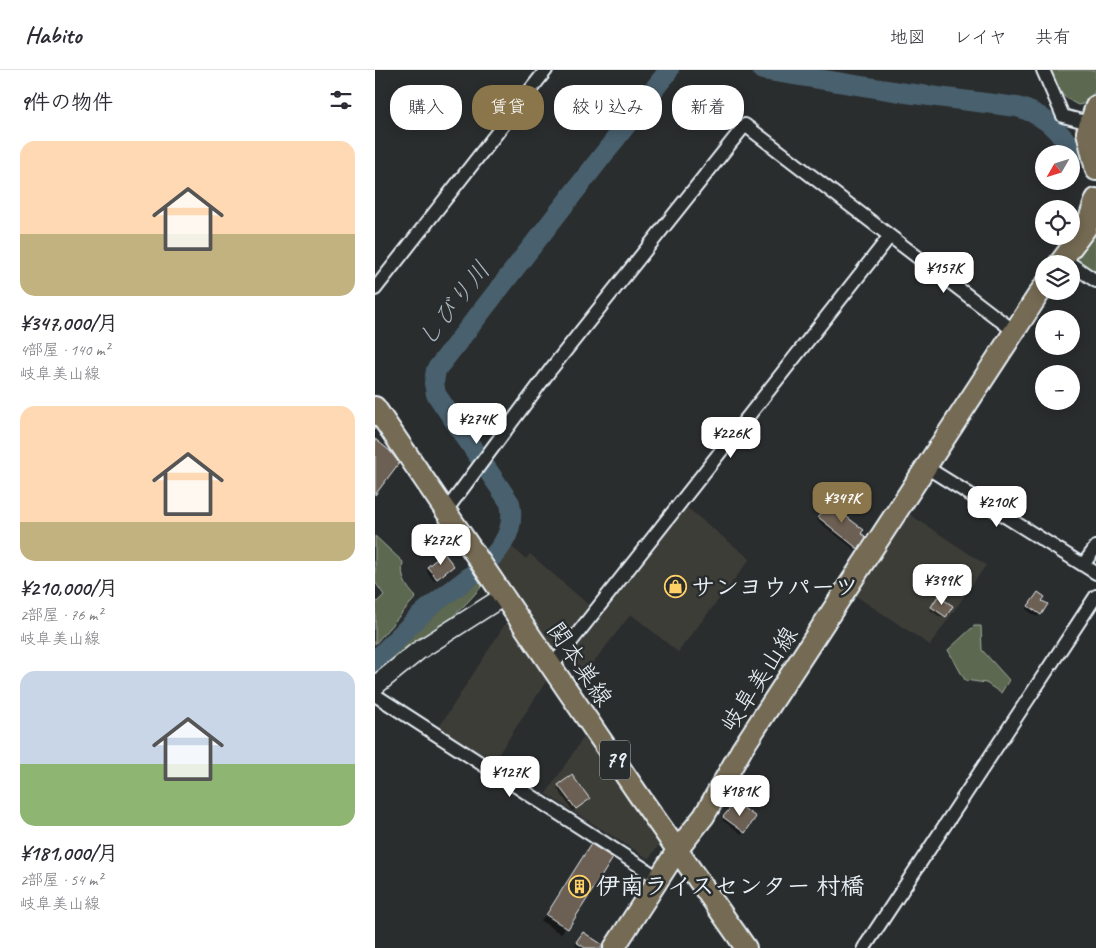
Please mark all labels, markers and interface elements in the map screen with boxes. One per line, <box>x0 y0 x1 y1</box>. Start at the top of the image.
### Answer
text: Habito <box>25 20 81 50</box>
text: 地図 <box>890 26 926 48</box>
text: レイヤ <box>954 26 1007 48</box>
text: 共有 <box>1035 26 1071 48</box>
chip: 購入 <box>390 85 462 130</box>
chip: 賃貸 <box>472 85 544 130</box>
chip: 絞り込み <box>554 85 662 130</box>
chip: 新着 <box>672 85 744 130</box>
icon: filters <box>327 86 355 114</box>
text: 9件の物件 <box>20 89 113 115</box>
north arrow <box>1035 145 1080 190</box>
map controls <box>1035 145 1080 410</box>
icon: home <box>143 174 233 264</box>
button: locate <box>1035 200 1080 245</box>
pin: ¥157K <box>909 252 979 294</box>
water label: しびり川 <box>411 255 497 353</box>
button: layers <box>1035 255 1080 300</box>
text: ¥157K <box>926 258 962 278</box>
text: ¥347,000/月 <box>20 310 118 336</box>
button: + <box>1035 310 1080 355</box>
text: 4部屋 · 140 m² <box>20 340 110 360</box>
text: 岐阜美山線 <box>20 364 100 384</box>
button: − <box>1035 365 1080 410</box>
pin: ¥274K <box>442 402 512 445</box>
text: ¥274K <box>459 409 495 429</box>
pin: ¥226K <box>696 416 766 459</box>
text: ¥226K <box>712 423 750 443</box>
icon: home <box>143 439 233 529</box>
pin: ¥347K <box>807 482 877 524</box>
pin: ¥210K <box>962 486 1032 528</box>
text: ¥347K <box>824 488 860 508</box>
text: ¥210K <box>979 492 1015 512</box>
pin: ¥272K <box>406 524 476 566</box>
text: ¥272K <box>423 530 459 550</box>
pin: ¥399K <box>907 564 977 606</box>
text: ¥399K <box>924 570 960 590</box>
place label: サンヨウパーツ <box>691 572 859 602</box>
text: ¥210,000/月 <box>20 575 118 601</box>
shop icon: サンヨウパーツ <box>663 575 687 599</box>
text: 2部屋 · 76 m² <box>20 605 102 625</box>
street label: 関本巣線 <box>541 616 619 712</box>
street label: 岐阜美山線 <box>714 621 804 737</box>
text: 岐阜美山線 <box>20 629 100 649</box>
icon: home <box>143 704 233 794</box>
road number: 79 <box>600 740 630 780</box>
pin: ¥127K <box>475 756 545 798</box>
text: ¥127K <box>492 762 528 782</box>
pin: ¥181K <box>705 774 775 817</box>
text: ¥181K <box>722 781 758 801</box>
text: ¥181,000/月 <box>20 840 118 866</box>
text: 2部屋 · 54 m² <box>20 870 102 890</box>
place label: 伊南ライスセンター 村橋 <box>596 871 864 901</box>
building icon: 伊南ライスセンター 村橋 <box>568 874 592 898</box>
text: 岐阜美山線 <box>20 894 100 914</box>

